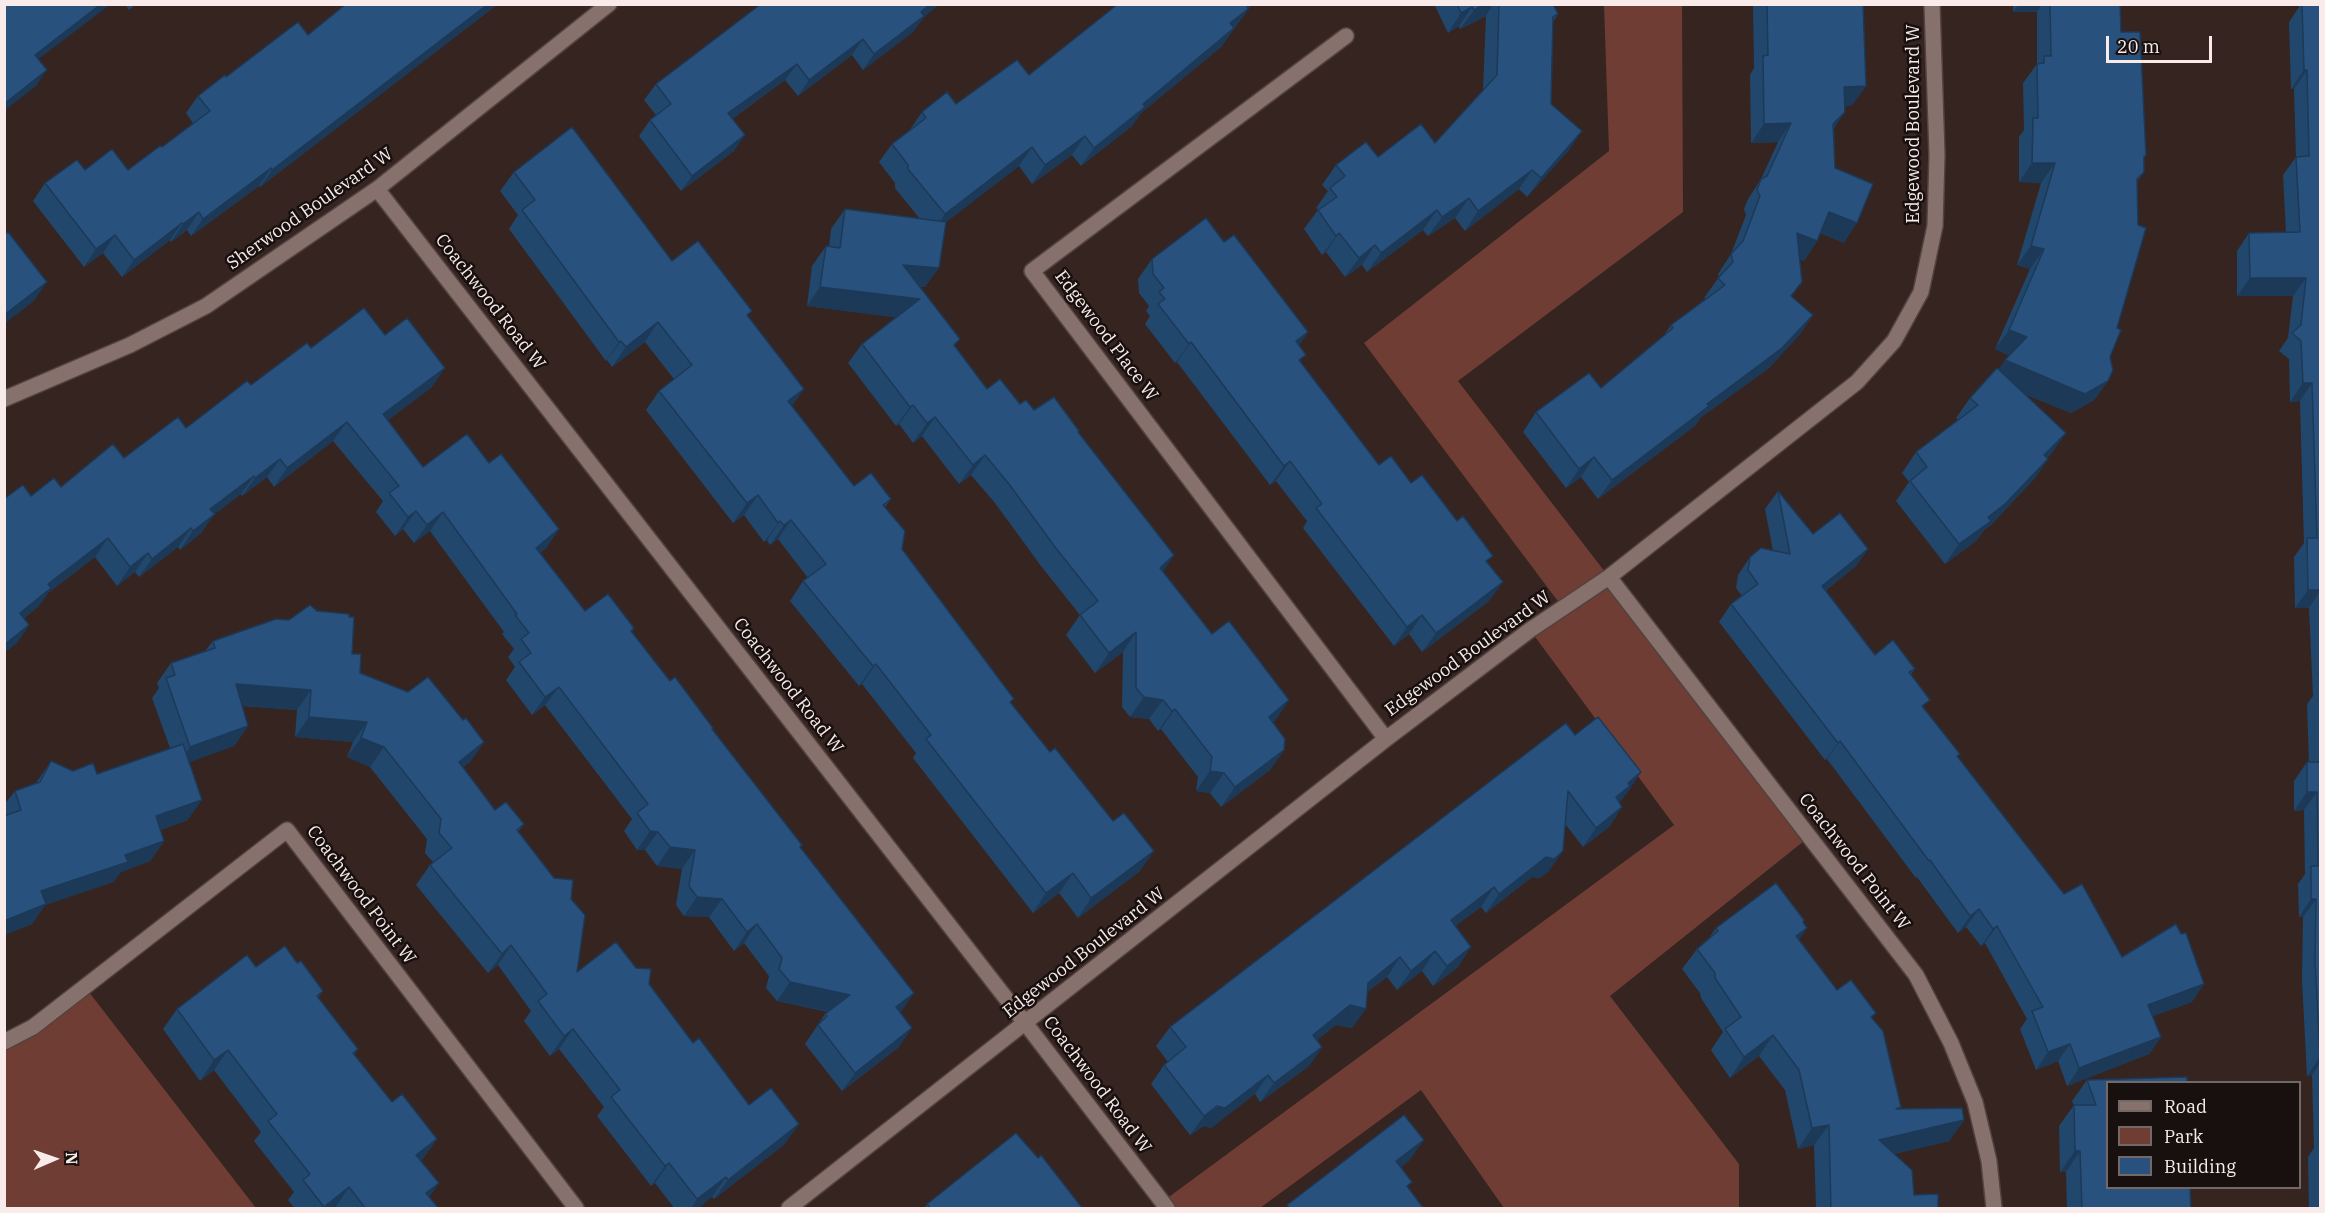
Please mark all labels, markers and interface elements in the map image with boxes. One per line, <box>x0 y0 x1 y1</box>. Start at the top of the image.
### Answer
street label: Edgewood Boulevard W <box>1903 24 1925 224</box>
scale bar <box>2109 24 2216 62</box>
text: 20 m <box>2117 35 2160 58</box>
street label: Sherwood Boulevard W <box>223 143 397 275</box>
street label: Coachwood Road W <box>430 230 550 374</box>
street label: Edgewood Place W <box>1050 266 1162 406</box>
street label: Edgewood Boulevard W <box>1381 587 1555 721</box>
street label: Coachwood Road W <box>728 614 848 758</box>
street label: Coachwood Point W <box>1794 789 1914 935</box>
street label: Coachwood Point W <box>302 821 420 969</box>
street label: Edgewood Boulevard W <box>999 883 1169 1023</box>
street label: Coachwood Road W <box>1038 1012 1156 1158</box>
legend <box>2106 1081 2301 1189</box>
text: Road <box>2164 1095 2207 1118</box>
text: Park <box>2164 1125 2203 1148</box>
north arrow <box>24 1129 84 1189</box>
text: N <box>62 1152 82 1165</box>
text: Building <box>2164 1155 2236 1178</box>

